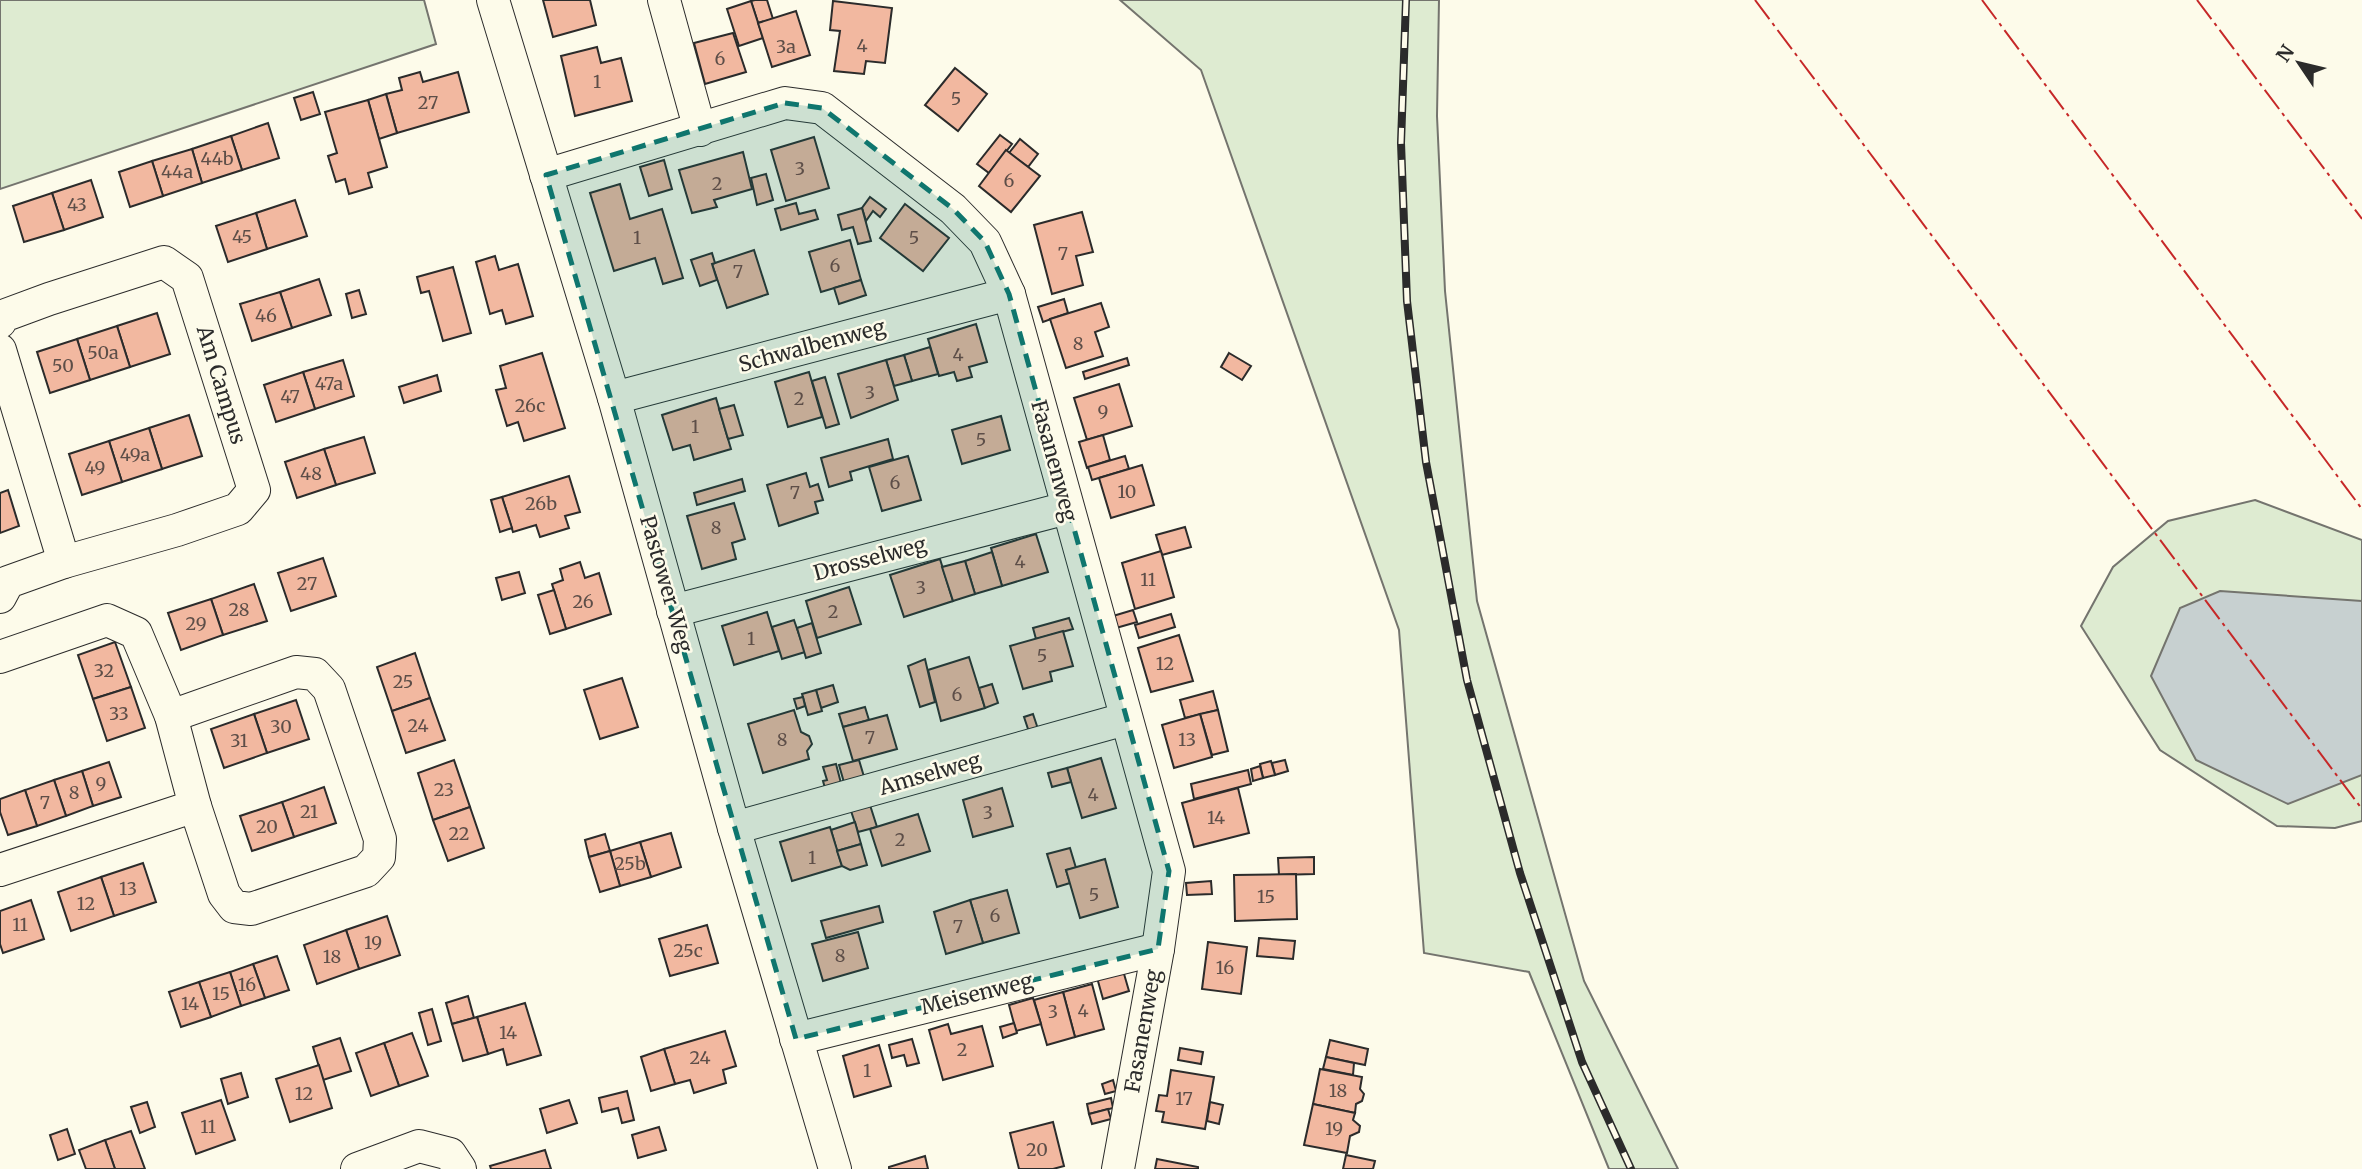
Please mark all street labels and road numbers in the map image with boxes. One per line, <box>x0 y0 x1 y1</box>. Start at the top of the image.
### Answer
street label: Schwalbenweg <box>735 313 889 378</box>
street label: Am Campus <box>190 321 252 447</box>
street label: Fasanenweg <box>1025 397 1084 525</box>
street label: Pastower Weg <box>634 512 699 656</box>
street label: Drosselweg <box>810 530 930 587</box>
street label: Amselweg <box>875 746 984 801</box>
street label: Meisenweg <box>918 966 1036 1020</box>
street label: Fasanenweg <box>1118 967 1167 1095</box>

